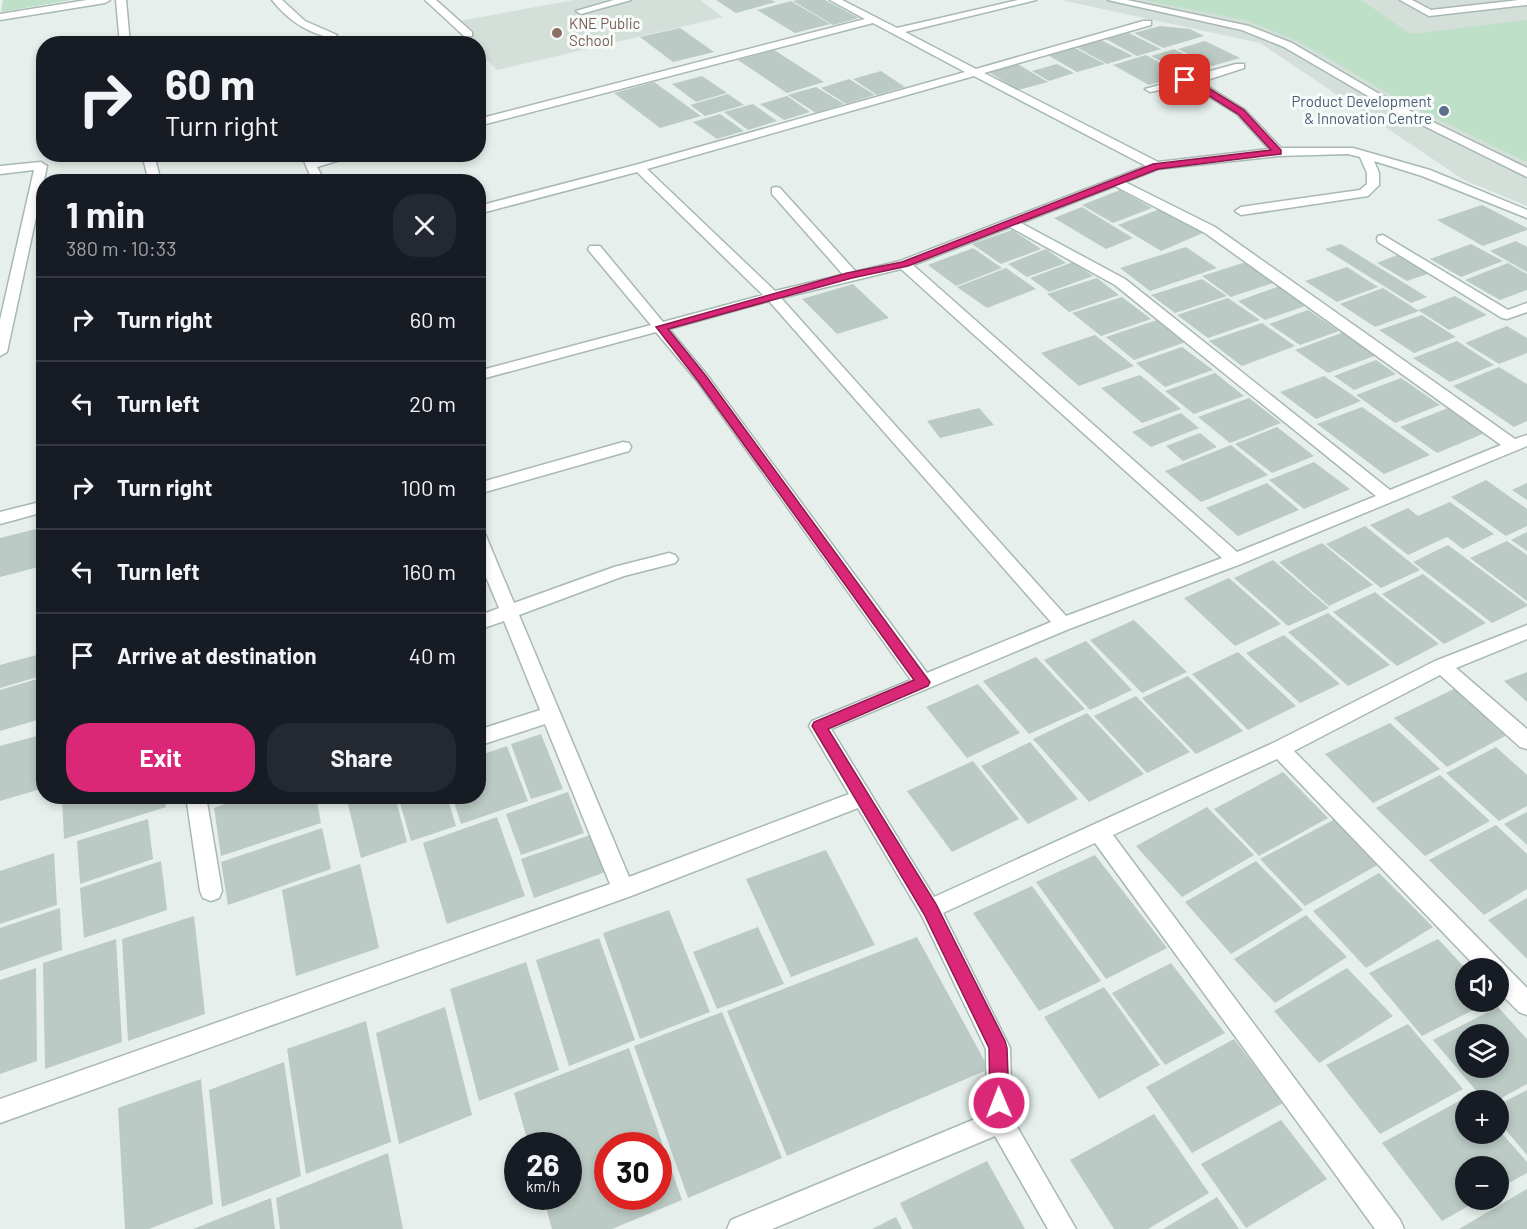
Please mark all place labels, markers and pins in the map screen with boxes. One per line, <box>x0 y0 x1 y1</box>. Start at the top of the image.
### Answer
place label: KNE Public School <box>569 14 641 49</box>
marker: KNE Public School <box>550 26 564 40</box>
pin <box>1159 54 1210 105</box>
place label: Product Development & Innovation Centre <box>1291 92 1432 127</box>
marker: Product Development & Innovation Centre <box>1437 104 1451 118</box>

